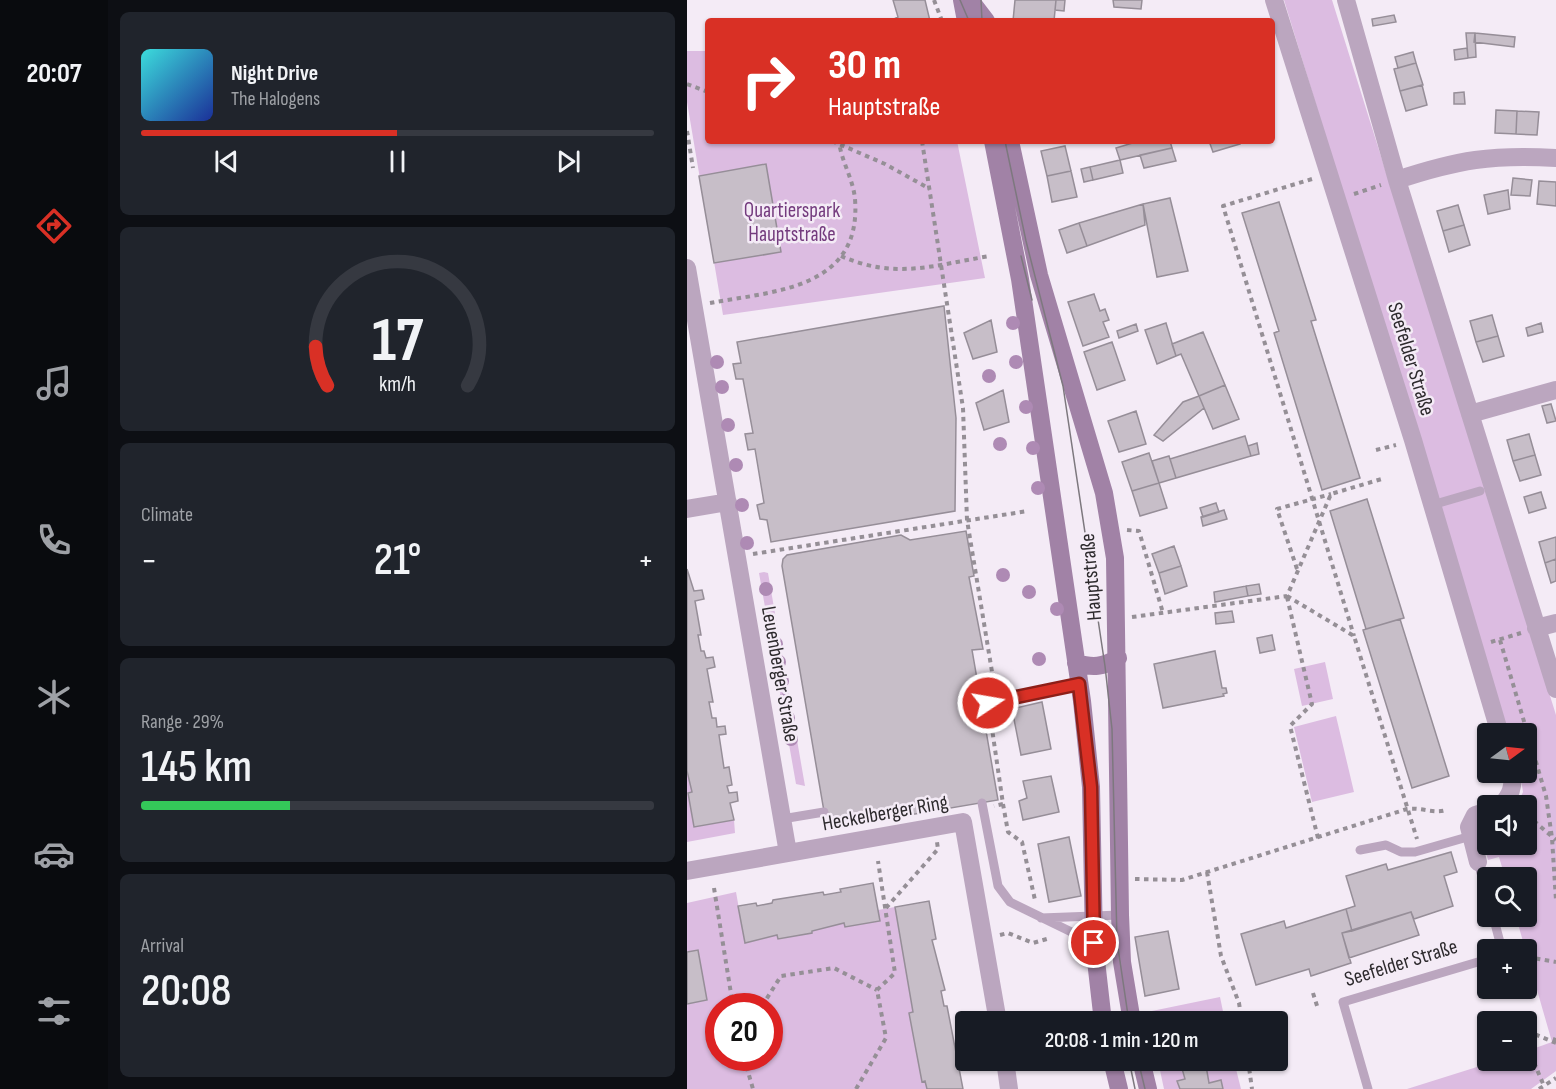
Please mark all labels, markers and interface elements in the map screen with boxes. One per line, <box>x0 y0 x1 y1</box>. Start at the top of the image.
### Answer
text: 30 m <box>828 40 901 91</box>
icon: right <box>729 42 807 120</box>
text: 20:07 <box>27 58 81 90</box>
text: Night Drive <box>231 60 318 87</box>
text: The Halogens <box>231 87 320 111</box>
text: Hauptstraße <box>828 91 940 123</box>
icon: previous <box>210 145 243 178</box>
icon: pause <box>381 145 414 178</box>
icon: next <box>552 145 585 178</box>
park label: Quartierspark Hauptstraße <box>744 198 840 247</box>
icon: directions <box>33 205 75 247</box>
street label: Seefelder Straße <box>1382 299 1440 419</box>
text: 17 <box>372 304 424 379</box>
icon: music <box>33 362 75 404</box>
text: km/h <box>379 373 416 398</box>
text: Climate <box>141 503 193 527</box>
icon: phone <box>33 519 75 561</box>
street label: Hauptstraße <box>1075 532 1107 622</box>
text: 21° <box>374 533 421 588</box>
text: − <box>141 541 157 581</box>
text: + <box>638 541 654 581</box>
street label: Leuenberger Straße <box>756 604 804 744</box>
position arrow <box>956 671 1020 735</box>
icon: climate <box>33 676 75 718</box>
text: Range · 29% <box>141 710 224 734</box>
north arrow <box>1477 723 1537 783</box>
map controls <box>1477 723 1537 1071</box>
text: 145 km <box>141 740 252 795</box>
street label: Heckelberger Ring <box>820 790 950 836</box>
button: sound <box>1477 795 1537 855</box>
icon: car <box>33 833 75 875</box>
button: search <box>1477 867 1537 927</box>
pin <box>1068 917 1119 968</box>
icon: arrive <box>1077 926 1110 959</box>
text: Arrival <box>141 934 184 958</box>
street label: Seefelder Straße <box>1341 934 1461 992</box>
button: + <box>1477 939 1537 999</box>
text: 20:08 <box>141 964 231 1019</box>
icon: filters <box>33 990 75 1032</box>
speed limit sign: 20 <box>705 993 783 1071</box>
button: − <box>1477 1011 1537 1071</box>
text: 20:08 · 1 min · 120 m <box>1045 1027 1198 1054</box>

